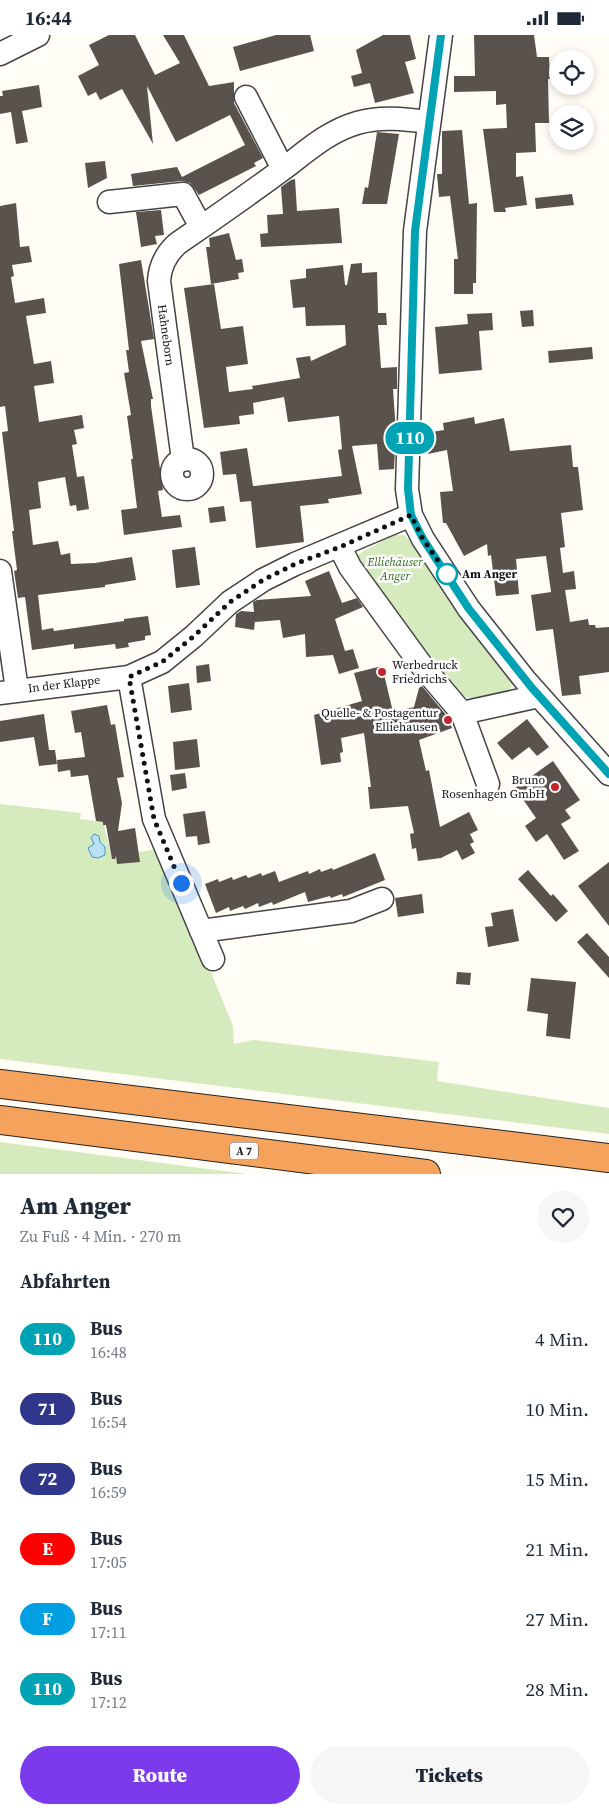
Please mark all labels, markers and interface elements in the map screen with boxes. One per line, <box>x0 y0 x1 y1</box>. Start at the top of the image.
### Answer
text: 16:44 <box>25 5 72 31</box>
map controls <box>549 50 594 150</box>
button: locate <box>549 50 594 95</box>
button: layers <box>549 105 594 150</box>
street label: Hahneborn <box>154 303 178 367</box>
line badge: 110 <box>381 422 439 454</box>
text: 110 <box>395 425 425 450</box>
park label: Elliehäuser Anger <box>366 554 424 584</box>
marker: Am Anger <box>436 563 458 585</box>
place label: Am Anger <box>462 566 518 582</box>
place label: Werbedruck Friedrichs <box>392 657 458 687</box>
marker: Werbedruck Friedrichs <box>376 666 388 678</box>
street label: In der Klappe <box>27 672 101 696</box>
place label: Quelle- & Postagentur Elliehausen <box>321 705 438 735</box>
marker: Quelle- & Postagentur Elliehausen <box>442 714 454 726</box>
place label: Bruno Rosenhagen GmbH <box>441 772 545 802</box>
marker: Bruno Rosenhagen GmbH <box>549 781 561 793</box>
your location <box>169 871 194 896</box>
road number: A 7 <box>230 1143 258 1159</box>
text: Am Anger <box>20 1189 131 1222</box>
button: heart <box>537 1191 589 1243</box>
text: Zu Fuß · 4 Min. · 270 m <box>20 1225 182 1247</box>
text: Abfahrten <box>20 1268 110 1294</box>
text: Bus <box>90 1315 122 1341</box>
text: 110 <box>33 1326 62 1351</box>
text: 4 Min. <box>535 1326 589 1352</box>
text: 16:48 <box>90 1341 127 1363</box>
text: Bus <box>90 1385 122 1411</box>
text: 71 <box>38 1396 57 1421</box>
text: 10 Min. <box>526 1396 589 1422</box>
text: 16:54 <box>90 1411 127 1433</box>
text: Bus <box>90 1455 122 1481</box>
text: 72 <box>38 1466 57 1491</box>
text: 15 Min. <box>526 1466 589 1492</box>
text: 16:59 <box>90 1481 127 1503</box>
text: Bus <box>90 1525 122 1551</box>
text: E <box>42 1536 53 1561</box>
text: 21 Min. <box>526 1536 589 1562</box>
text: 17:05 <box>90 1551 127 1573</box>
text: Bus <box>90 1595 122 1621</box>
text: F <box>42 1606 53 1631</box>
text: 27 Min. <box>526 1606 589 1632</box>
text: 17:11 <box>90 1621 127 1643</box>
text: Bus <box>90 1665 122 1691</box>
text: 110 <box>33 1676 62 1701</box>
text: 28 Min. <box>526 1676 589 1702</box>
text: 17:12 <box>90 1691 127 1713</box>
button: Route <box>20 1746 300 1804</box>
button: Tickets <box>310 1746 589 1804</box>

